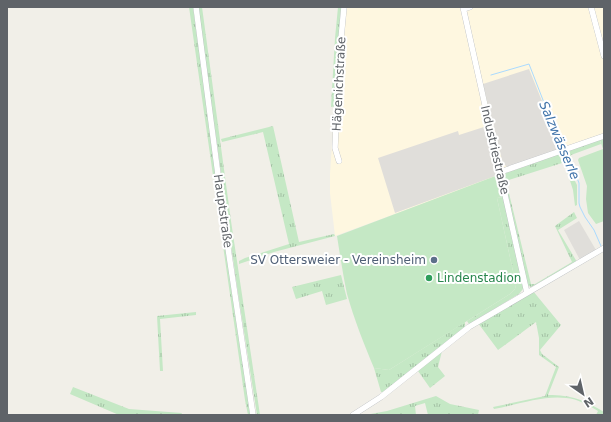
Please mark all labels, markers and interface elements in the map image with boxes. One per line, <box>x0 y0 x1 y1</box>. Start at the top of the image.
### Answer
street label: Hägenichstraße <box>330 36 348 132</box>
water label: Salzwässerle <box>536 99 583 182</box>
street label: Industriestraße <box>478 104 512 196</box>
street label: Hauptstraße <box>211 173 235 249</box>
place label: SV Ottersweier - Vereinsheim <box>250 253 426 267</box>
marker: SV Ottersweier - Vereinsheim <box>429 255 439 265</box>
place label: Lindenstadion <box>437 271 521 285</box>
marker: Lindenstadion <box>424 273 434 283</box>
north arrow <box>563 374 603 414</box>
text: N <box>581 394 596 410</box>

